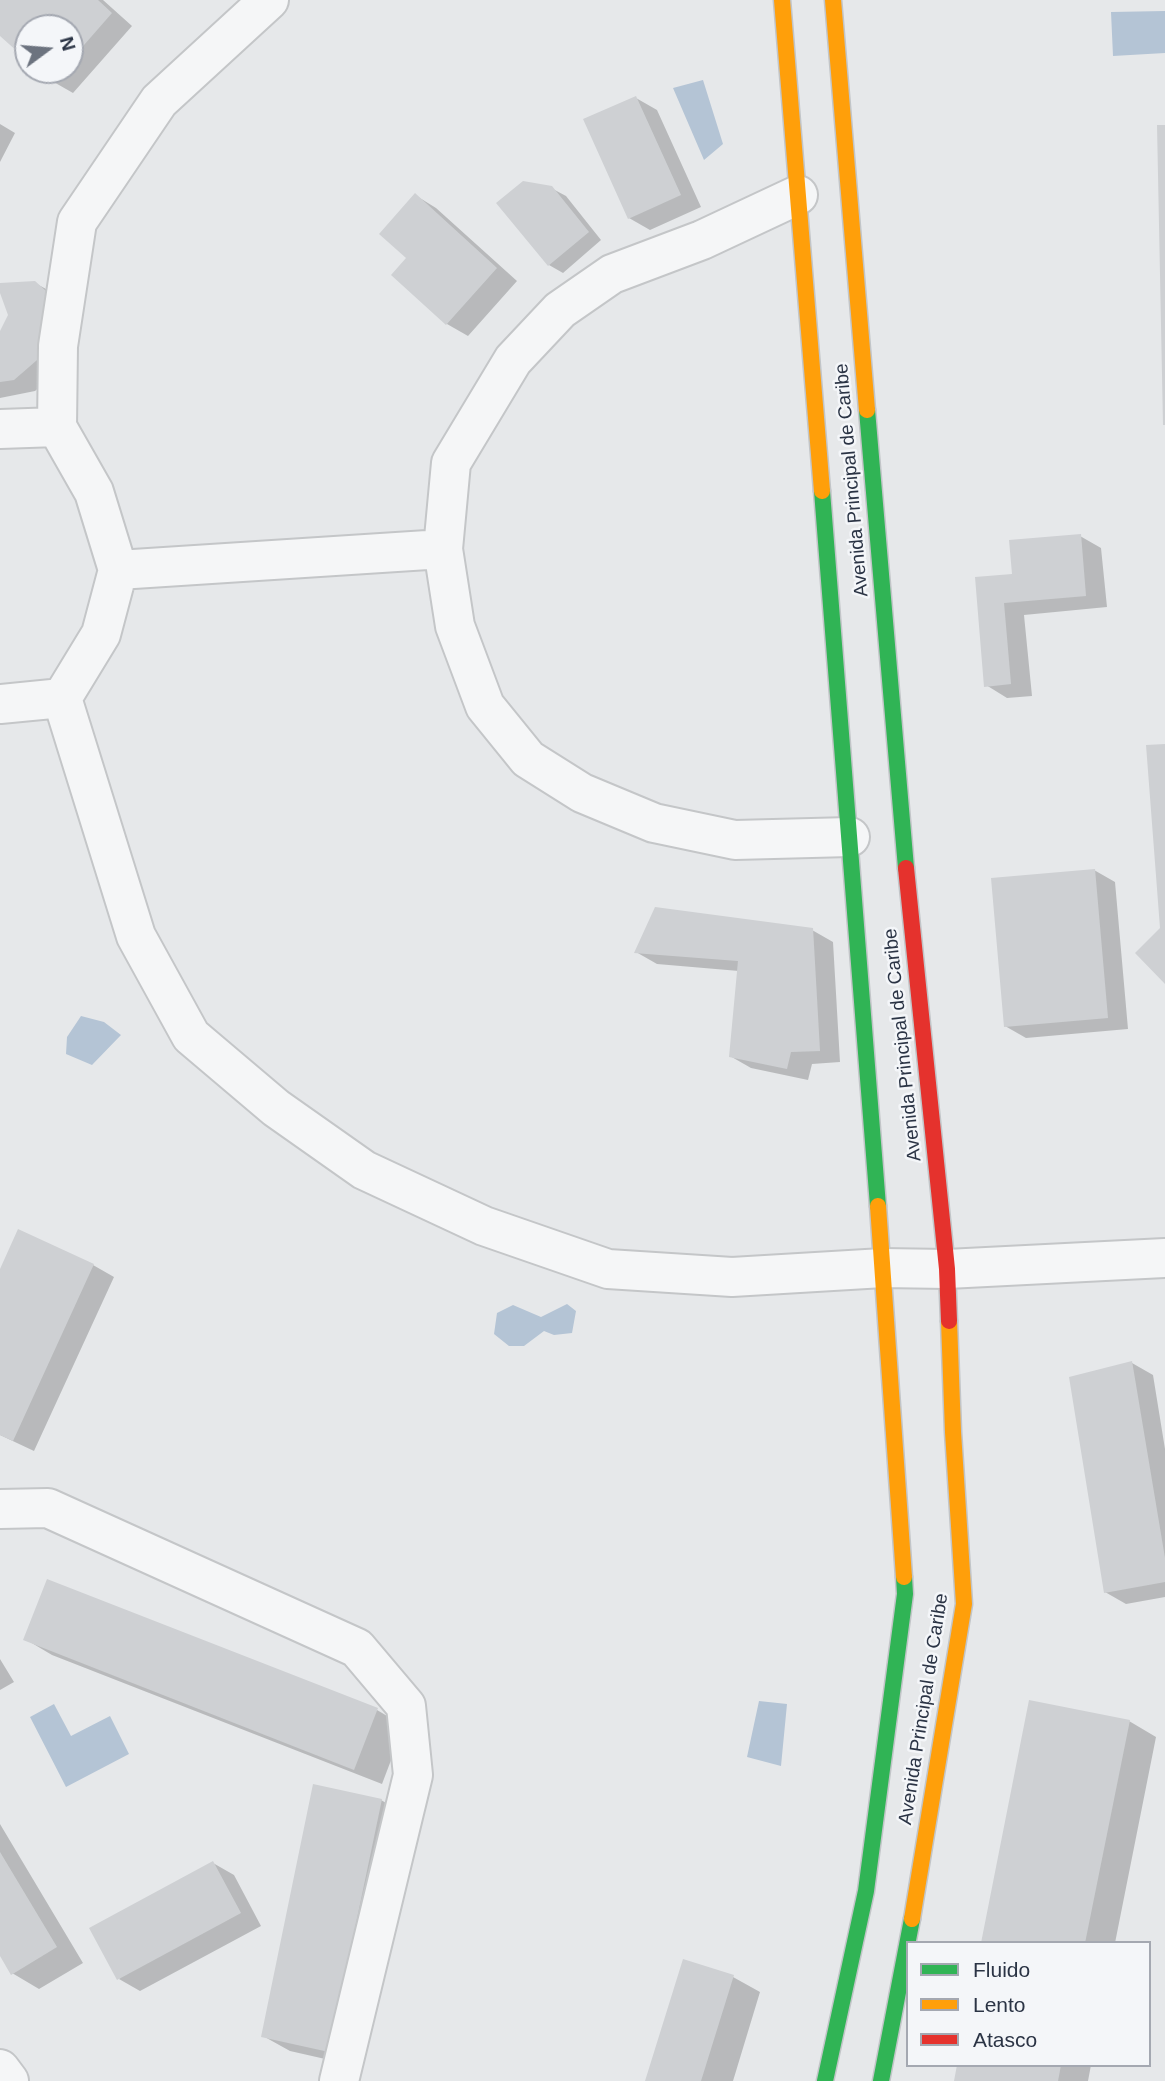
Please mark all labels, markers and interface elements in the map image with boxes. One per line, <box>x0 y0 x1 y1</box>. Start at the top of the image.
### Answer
north arrow <box>14 14 84 84</box>
text: N <box>56 34 80 53</box>
street label: Avenida Principal de Caribe <box>830 362 874 598</box>
street label: Avenida Principal de Caribe <box>879 927 927 1163</box>
street label: Avenida Principal de Caribe <box>894 1592 954 1826</box>
legend <box>906 1941 1151 2067</box>
text: Fluido <box>973 1958 1030 1981</box>
text: Lento <box>973 1993 1026 2016</box>
text: Atasco <box>973 2028 1037 2051</box>

